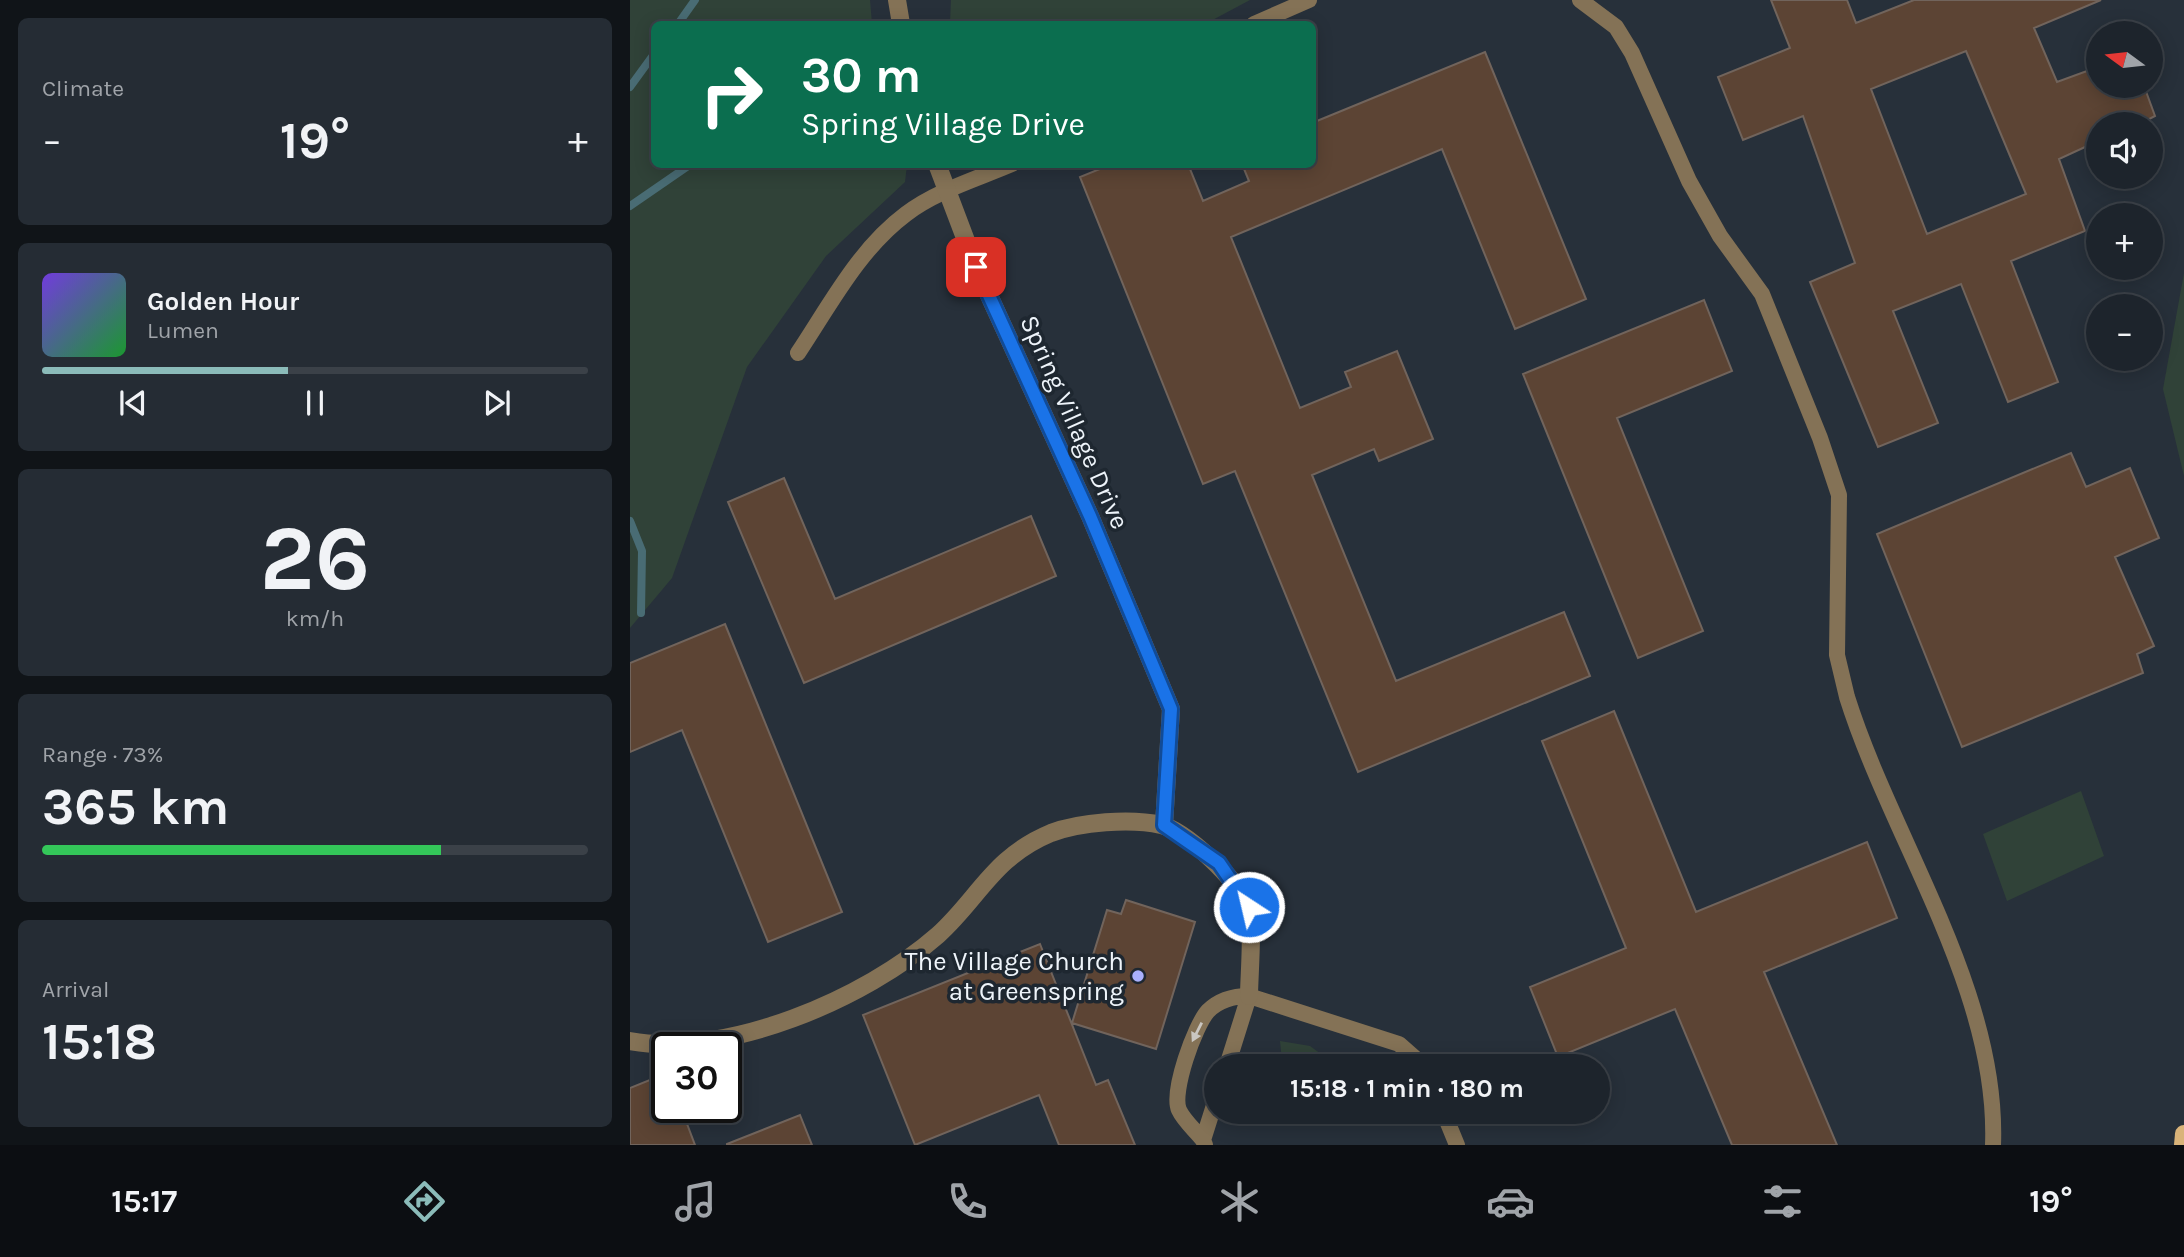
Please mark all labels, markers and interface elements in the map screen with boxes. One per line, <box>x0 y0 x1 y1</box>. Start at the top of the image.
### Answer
north arrow <box>2086 21 2163 98</box>
map controls <box>2086 21 2163 371</box>
text: 30 m <box>801 47 921 104</box>
icon: right <box>686 49 777 140</box>
text: Climate <box>42 75 124 102</box>
text: Spring Village Drive <box>801 106 1085 143</box>
text: 19° <box>280 110 350 171</box>
button: sound <box>2086 112 2163 189</box>
text: − <box>42 118 62 163</box>
text: + <box>568 118 588 163</box>
button: + <box>2086 203 2163 280</box>
pin <box>946 237 1006 297</box>
icon: arrive <box>957 248 995 286</box>
text: Golden Hour <box>147 286 299 317</box>
button: − <box>2086 294 2163 371</box>
street label: Spring Village Drive <box>1013 310 1136 534</box>
text: Lumen <box>147 317 219 344</box>
icon: previous <box>114 384 152 422</box>
icon: pause <box>296 384 334 422</box>
icon: next <box>478 384 516 422</box>
text: 26 <box>260 506 370 612</box>
text: km/h <box>286 605 344 632</box>
text: Range · 73% <box>42 741 164 768</box>
text: 365 km <box>42 776 229 837</box>
position arrow <box>1212 870 1286 944</box>
place label: The Village Church at Greenspring <box>904 946 1124 1007</box>
marker: The Village Church at Greenspring <box>1130 968 1146 984</box>
text: Arrival <box>42 976 109 1003</box>
text: 15:18 <box>42 1011 157 1072</box>
one-way arrow <box>1192 1022 1203 1042</box>
speed limit sign: 30 <box>651 1032 742 1123</box>
text: 15:18 · 1 min · 180 m <box>1290 1073 1524 1104</box>
icon: directions <box>400 1177 449 1226</box>
icon: music <box>671 1177 720 1226</box>
icon: phone <box>943 1177 992 1226</box>
icon: climate <box>1215 1177 1264 1226</box>
icon: car <box>1486 1177 1535 1226</box>
icon: filters <box>1758 1177 1807 1226</box>
text: 15:17 <box>111 1183 177 1220</box>
text: 19° <box>2029 1183 2073 1220</box>

